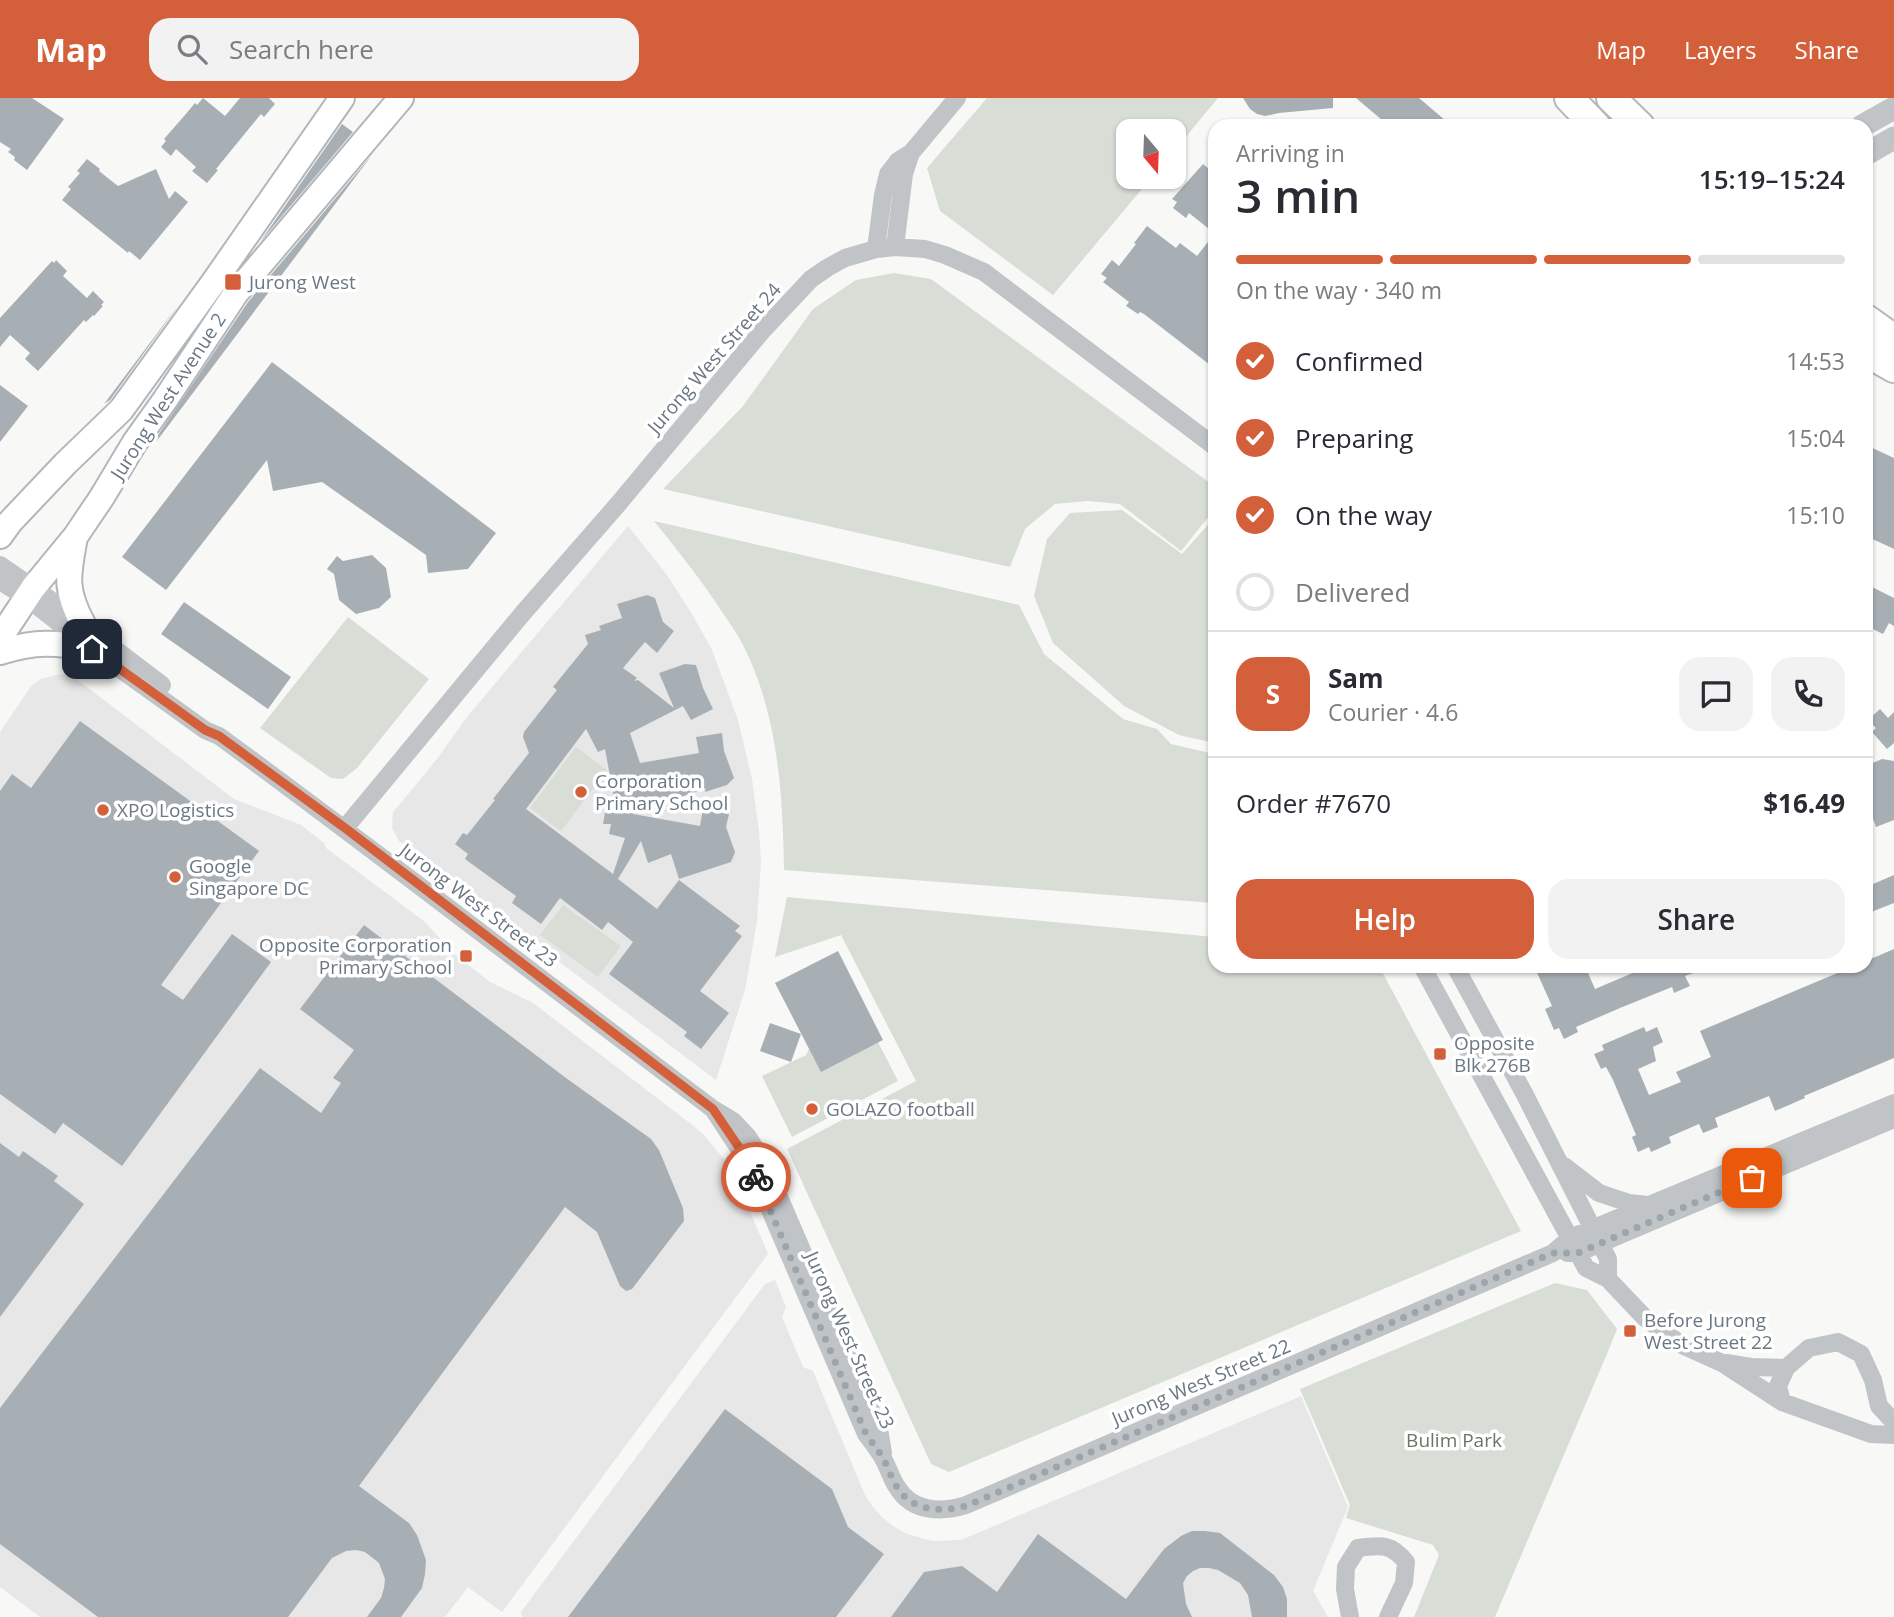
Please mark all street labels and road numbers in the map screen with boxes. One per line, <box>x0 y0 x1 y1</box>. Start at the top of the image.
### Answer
street label: Jurong West Street 24 <box>640 277 787 440</box>
street label: Jurong West Avenue 2 <box>103 308 232 486</box>
street label: Jurong West Street 23 <box>393 836 563 973</box>
street label: Jurong West Street 23 <box>798 1245 901 1433</box>
street label: Jurong West Street 22 <box>1106 1333 1294 1432</box>

